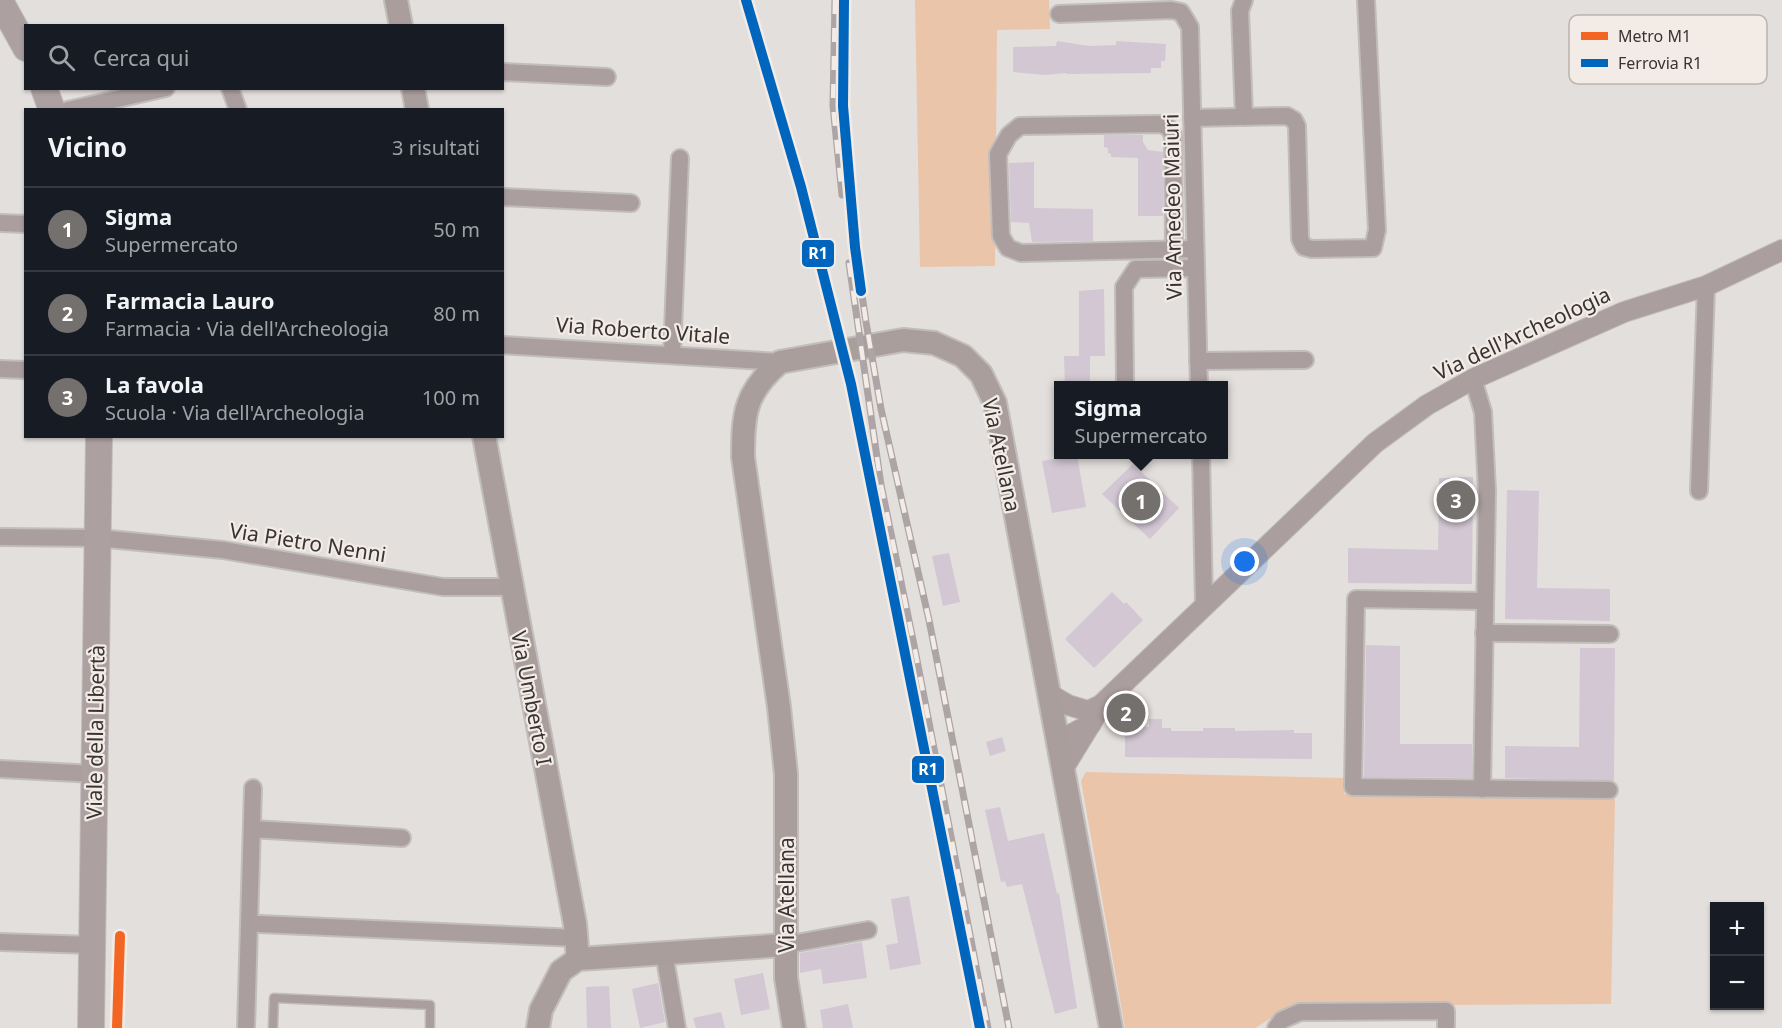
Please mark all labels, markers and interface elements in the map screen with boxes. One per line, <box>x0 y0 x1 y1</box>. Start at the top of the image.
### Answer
legend <box>1569 15 1767 84</box>
search box <box>24 24 504 90</box>
text: Metro M1 <box>1618 25 1691 47</box>
icon: search <box>45 41 78 74</box>
text: Cerca qui <box>93 42 189 72</box>
text: Ferrovia R1 <box>1618 52 1702 74</box>
street label: Via Amedeo Maiuri <box>1156 114 1188 300</box>
text: Vicino <box>48 129 127 165</box>
text: 3 risultati <box>392 134 480 161</box>
text: Sigma <box>105 201 172 231</box>
text: 1 <box>62 216 73 243</box>
text: 50 m <box>433 216 480 243</box>
text: Supermercato <box>105 231 238 258</box>
line badge: R1 <box>801 239 835 268</box>
text: R1 <box>808 242 828 264</box>
street label: Via dell'Archeologia <box>1429 280 1615 386</box>
text: Farmacia Lauro <box>105 285 274 315</box>
text: 2 <box>62 300 73 327</box>
text: 80 m <box>433 300 480 327</box>
street label: Via Roberto Vitale <box>555 310 731 350</box>
text: Farmacia · Via dell'Archeologia <box>105 315 389 342</box>
text: La favola <box>105 369 204 399</box>
popup <box>1054 381 1228 459</box>
text: 3 <box>62 384 73 411</box>
text: 100 m <box>422 384 480 411</box>
text: Sigma <box>1074 392 1142 422</box>
street label: Via Atellana <box>976 396 1028 514</box>
text: Scuola · Via dell'Archeologia <box>105 399 365 426</box>
text: Supermercato <box>1074 422 1208 449</box>
pin: 1 <box>1122 478 1160 524</box>
pin: 3 <box>1436 478 1476 522</box>
street label: Via Pietro Nenni <box>228 516 388 568</box>
your location <box>1230 547 1259 576</box>
street label: Via Umberto I <box>505 628 559 768</box>
street label: Viale della Libertà <box>79 644 111 820</box>
pin: 2 <box>1106 690 1146 736</box>
line badge: R1 <box>911 755 945 784</box>
text: R1 <box>918 758 938 780</box>
street label: Via Atellana <box>772 837 800 953</box>
map controls <box>1710 902 1764 1010</box>
button: + <box>1710 902 1764 956</box>
button: − <box>1710 956 1764 1010</box>

